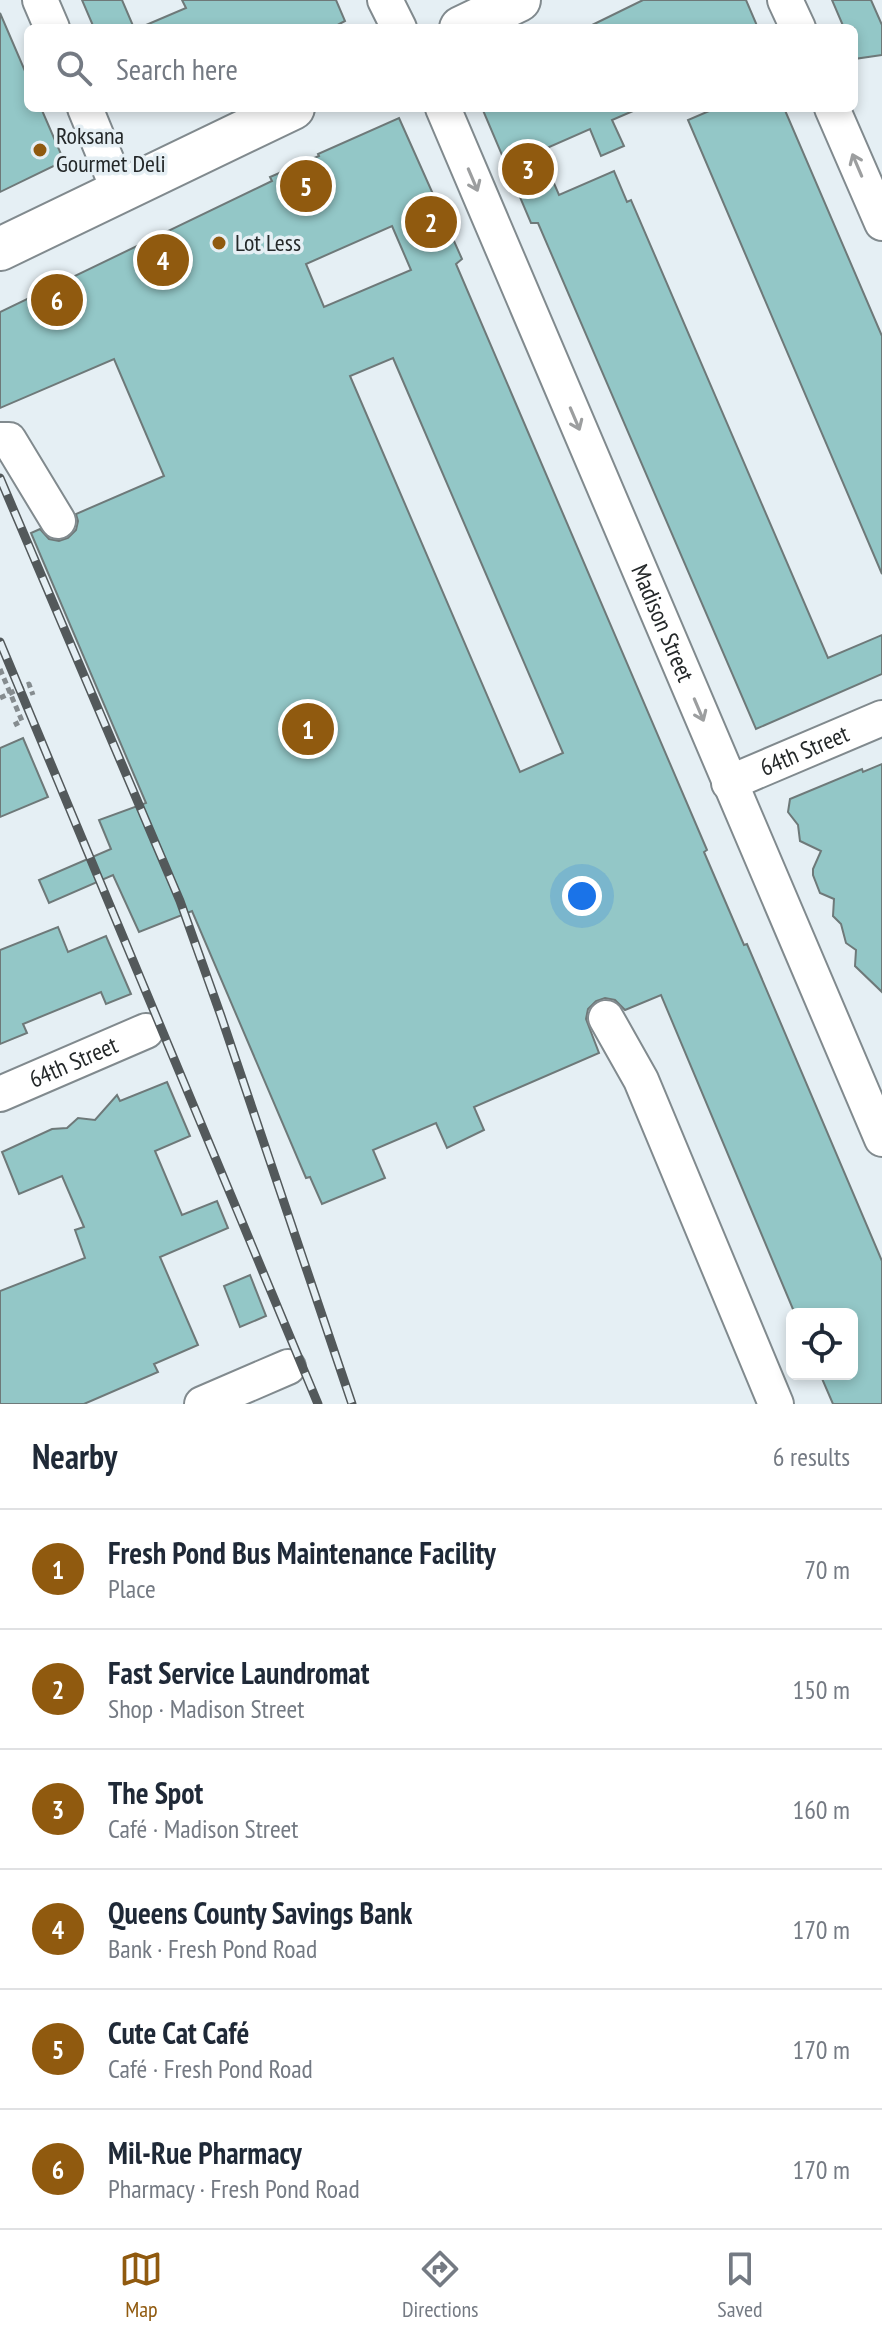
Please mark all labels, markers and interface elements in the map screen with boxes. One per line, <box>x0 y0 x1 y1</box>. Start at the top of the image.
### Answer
search box <box>24 24 858 112</box>
icon: search <box>52 46 96 90</box>
text: Search here <box>116 49 238 88</box>
place label: Roksana Gourmet Deli <box>56 120 166 179</box>
pin: 3 <box>502 139 554 199</box>
marker: Roksana Gourmet Deli <box>31 141 49 159</box>
one-way arrow <box>849 153 864 178</box>
pin: 5 <box>280 156 332 216</box>
one-way arrow <box>467 167 482 192</box>
pin: 2 <box>405 192 457 252</box>
place label: Lot Less <box>235 227 301 258</box>
pin: 4 <box>137 230 189 290</box>
marker: Lot Less <box>210 234 228 252</box>
pin: 6 <box>31 270 83 330</box>
one-way arrow <box>568 406 583 431</box>
street label: Madison Street <box>624 560 702 687</box>
one-way arrow <box>692 697 707 722</box>
pin: 1 <box>282 699 334 759</box>
street label: 64th Street <box>755 718 854 783</box>
your location <box>562 876 602 916</box>
street label: 64th Street <box>24 1029 123 1095</box>
map controls <box>786 1308 858 1380</box>
button: locate <box>786 1308 858 1380</box>
text: Nearby <box>32 1434 117 1478</box>
text: 6 results <box>773 1440 850 1473</box>
text: Fresh Pond Bus Maintenance Facility <box>108 1533 496 1572</box>
text: 1 <box>52 1553 64 1586</box>
text: 70 m <box>804 1553 850 1586</box>
text: Place <box>108 1572 156 1605</box>
text: Fast Service Laundromat <box>108 1653 369 1692</box>
text: 2 <box>52 1673 64 1706</box>
text: 150 m <box>792 1673 850 1706</box>
text: Shop · Madison Street <box>108 1692 304 1725</box>
text: The Spot <box>108 1773 203 1812</box>
text: 3 <box>52 1793 64 1826</box>
text: 160 m <box>792 1793 850 1826</box>
text: Café · Madison Street <box>108 1812 298 1845</box>
text: Queens County Savings Bank <box>108 1893 412 1932</box>
text: 4 <box>52 1913 64 1946</box>
text: 170 m <box>792 1913 850 1946</box>
text: Bank · Fresh Pond Road <box>108 1932 317 1965</box>
text: Cute Cat Café <box>108 2013 249 2052</box>
text: 5 <box>52 2033 64 2066</box>
text: 170 m <box>792 2033 850 2066</box>
text: Café · Fresh Pond Road <box>108 2052 313 2085</box>
text: Mil-Rue Pharmacy <box>108 2133 302 2172</box>
text: 6 <box>52 2153 64 2186</box>
text: 170 m <box>792 2153 850 2186</box>
text: Pharmacy · Fresh Pond Road <box>108 2172 360 2205</box>
tab: Map <box>119 2247 163 2323</box>
tab: Directions <box>402 2247 479 2323</box>
tab: Saved <box>717 2247 763 2323</box>

